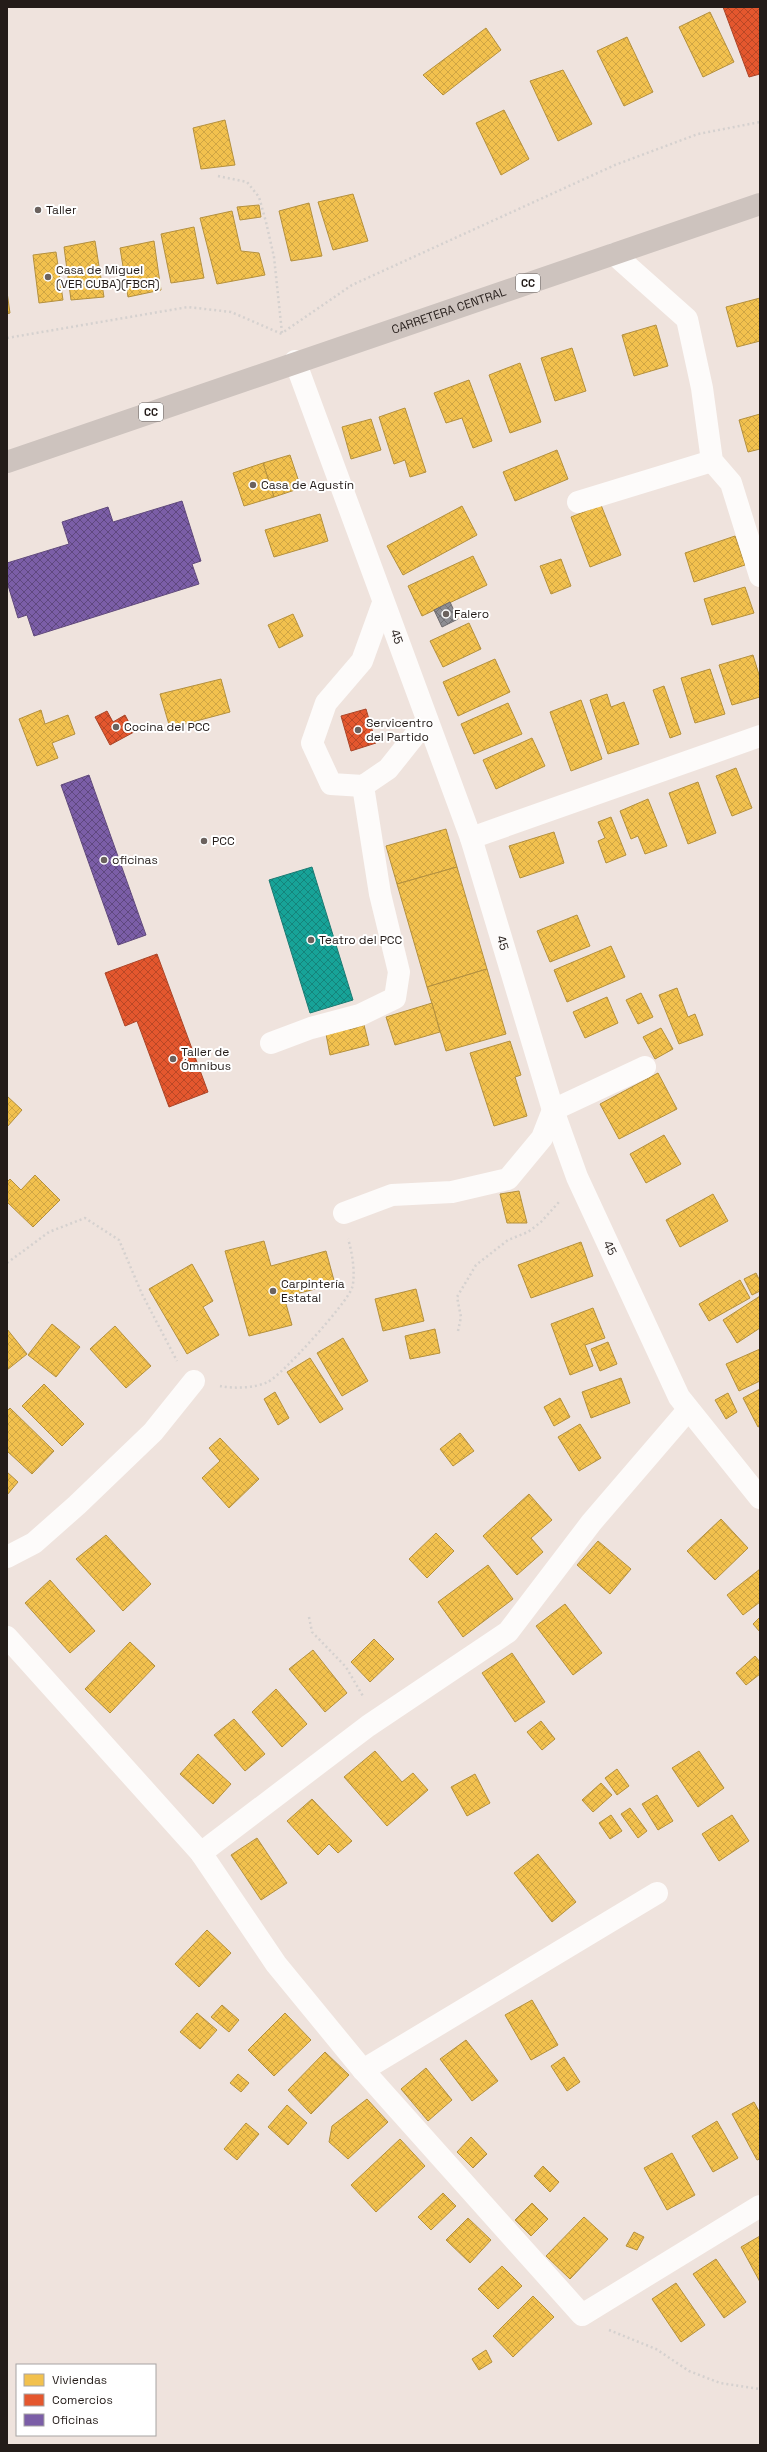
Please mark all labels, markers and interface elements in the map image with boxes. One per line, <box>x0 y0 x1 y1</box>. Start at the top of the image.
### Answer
place label: Taller <box>46 202 77 218</box>
marker: Taller <box>33 205 43 215</box>
place label: Casa de Miguel (VER CUBA)(FBCR) <box>56 262 160 292</box>
marker: Casa de Miguel (VER CUBA)(FBCR) <box>43 272 53 282</box>
road number: CC <box>516 274 540 292</box>
street label: CARRETERA CENTRAL <box>389 283 509 338</box>
road number: CC <box>139 403 163 421</box>
place label: Casa de Agustín <box>261 477 354 493</box>
marker: Casa de Agustín <box>248 480 258 490</box>
place label: Falero <box>454 606 489 622</box>
marker: Falero <box>441 609 451 619</box>
street label: 45 <box>387 627 407 646</box>
place label: Servicentro del Partido <box>366 715 433 745</box>
place label: Cocina del PCC <box>124 719 210 735</box>
marker: Cocina del PCC <box>111 722 121 732</box>
marker: Servicentro del Partido <box>353 725 363 735</box>
place label: PCC <box>212 833 235 849</box>
marker: PCC <box>199 836 209 846</box>
place label: oficinas <box>112 852 158 868</box>
marker: oficinas <box>99 855 109 865</box>
place label: Teatro del PCC <box>319 932 403 948</box>
street label: 45 <box>493 934 512 952</box>
marker: Teatro del PCC <box>306 935 316 945</box>
place label: Taller de Ómnibus <box>181 1044 231 1074</box>
marker: Taller de Ómnibus <box>168 1054 178 1064</box>
street label: 45 <box>600 1238 620 1258</box>
place label: Carpintería Estatal <box>281 1276 345 1306</box>
marker: Carpintería Estatal <box>268 1286 278 1296</box>
legend <box>16 2364 156 2436</box>
text: Viviendas <box>52 2372 107 2388</box>
text: Comercios <box>52 2392 113 2408</box>
text: Oficinas <box>52 2412 99 2428</box>

